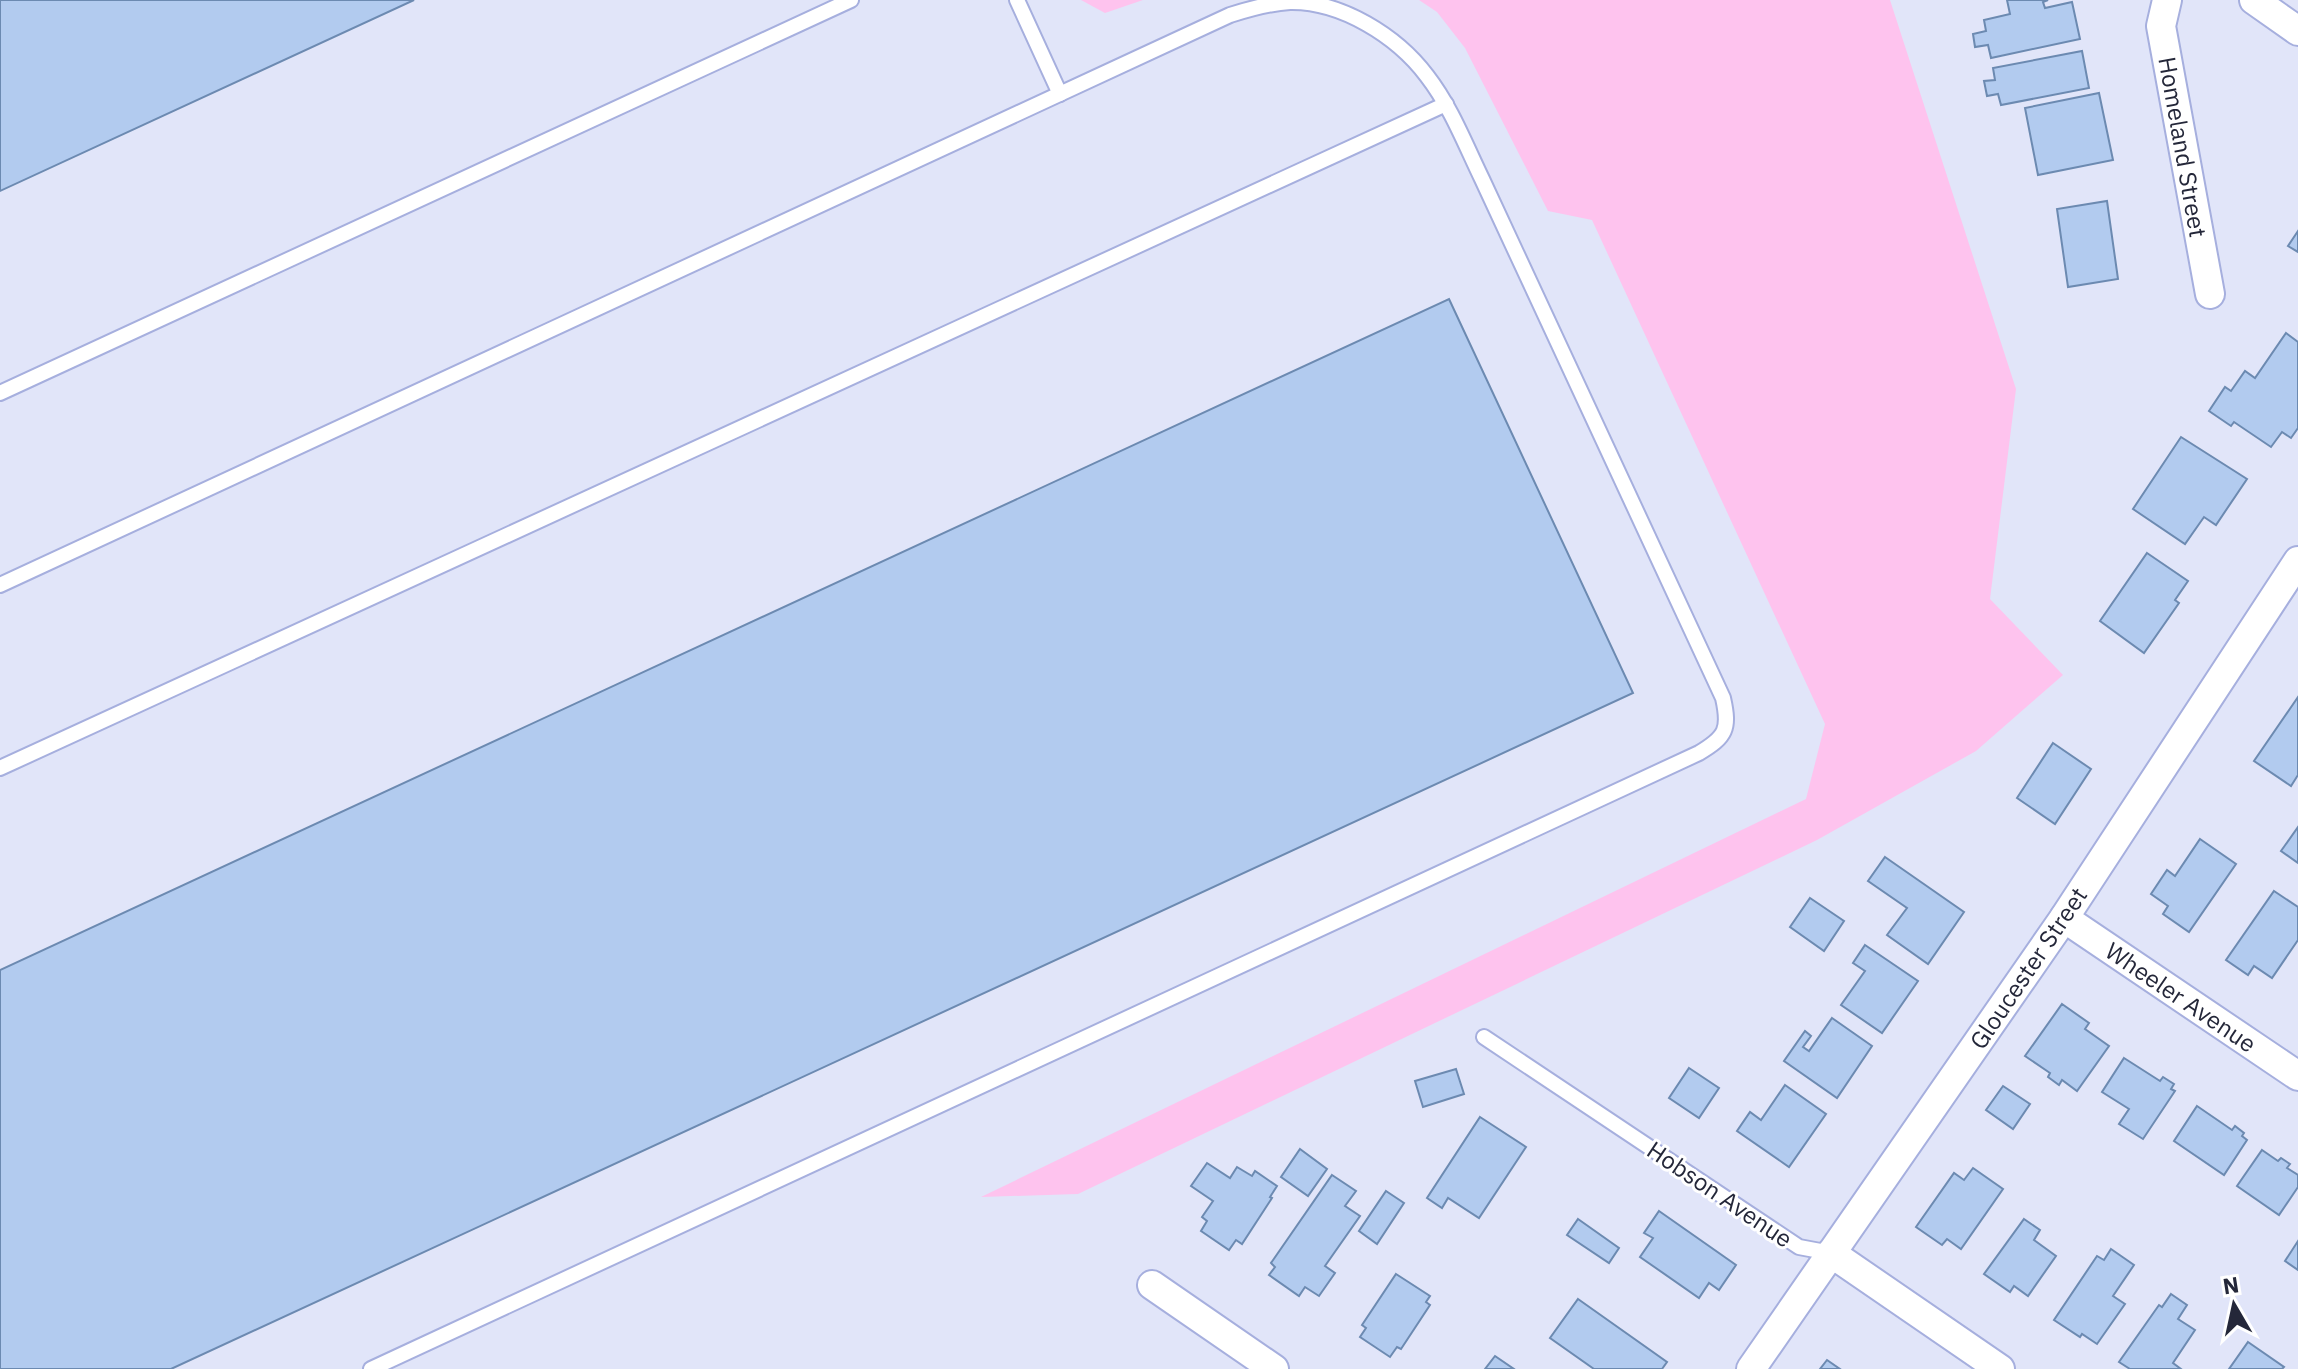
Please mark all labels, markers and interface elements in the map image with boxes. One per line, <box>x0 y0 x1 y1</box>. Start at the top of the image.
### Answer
street label: Homeland Street <box>2151 54 2215 240</box>
street label: Gloucester Street <box>1962 881 2094 1055</box>
street label: Wheeler Avenue <box>2099 935 2263 1059</box>
street label: Hobson Avenue <box>1641 1134 1799 1254</box>
north arrow <box>2194 1265 2274 1345</box>
text: N <box>2221 1269 2241 1300</box>

